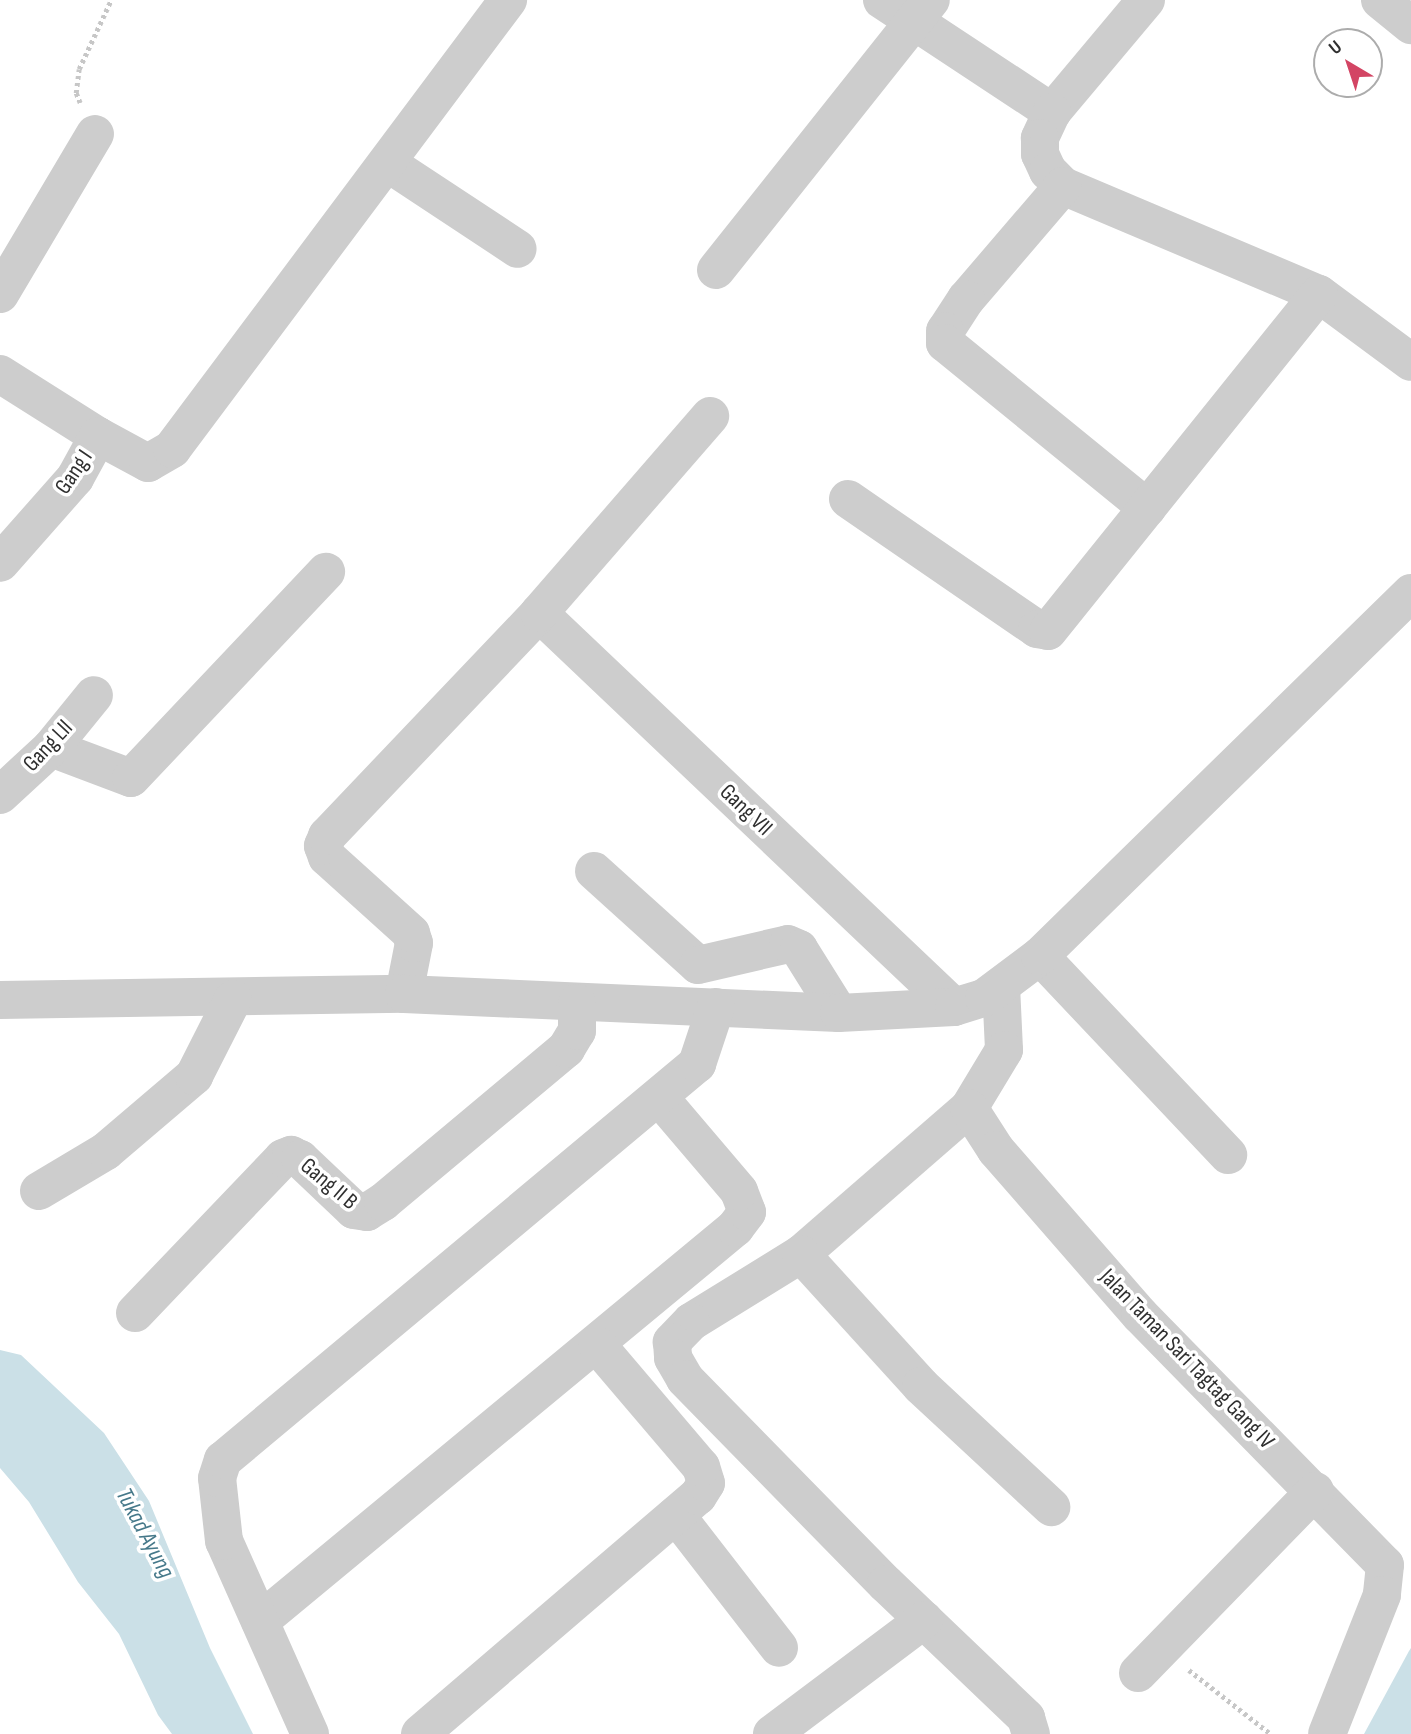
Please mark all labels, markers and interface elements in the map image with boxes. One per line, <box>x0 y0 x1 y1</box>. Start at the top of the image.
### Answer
north arrow <box>1313 28 1383 98</box>
text: U <box>1325 36 1347 60</box>
street label: Gang I <box>49 445 99 499</box>
street label: Gang Lll <box>17 715 79 777</box>
street label: Gang VII <box>714 778 778 842</box>
street label: Gang II B <box>295 1152 363 1216</box>
street label: Jalan Taman Sari Tagtag Gang IV <box>1094 1263 1280 1455</box>
water label: Tukad Ayung <box>109 1483 181 1583</box>

